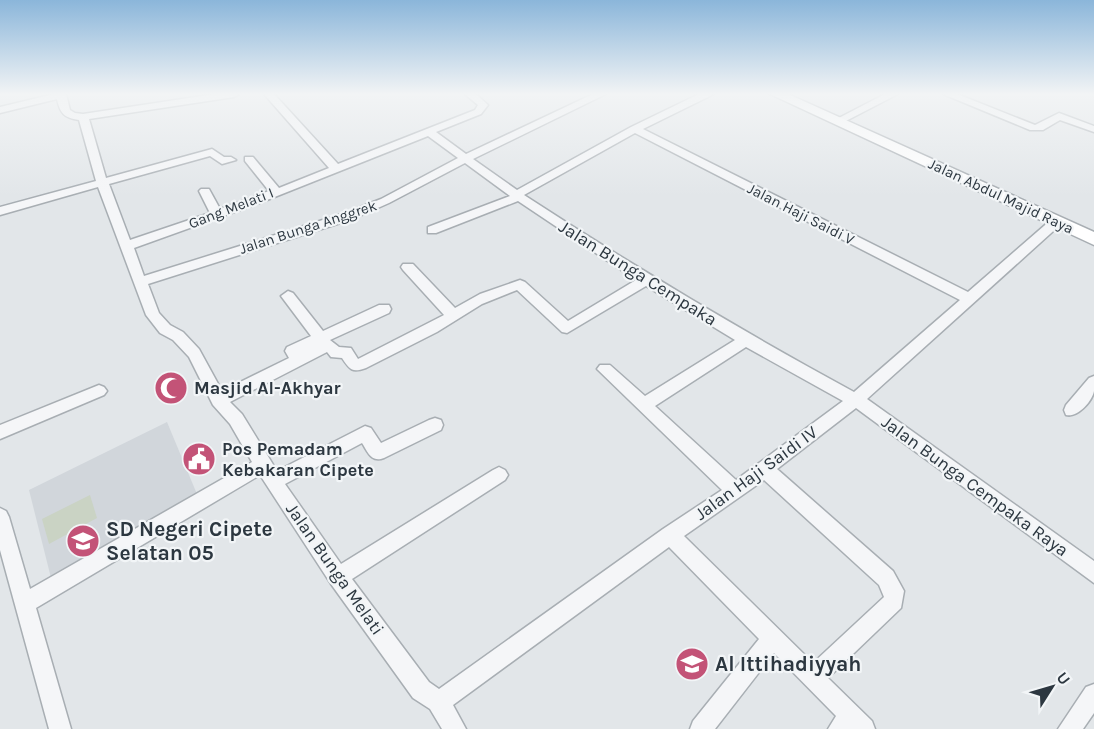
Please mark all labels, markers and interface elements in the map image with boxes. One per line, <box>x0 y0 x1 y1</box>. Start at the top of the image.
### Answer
street label: Jalan Abdul Majid Raya <box>926 154 1076 238</box>
street label: Jalan Haji Saidi V <box>745 179 858 249</box>
street label: Gang Melati I <box>186 184 276 232</box>
street label: Jalan Bunga Anggrek <box>237 196 379 258</box>
street label: Jalan Bunga Cempaka <box>555 215 721 331</box>
mosque icon: Masjid Al-Akhyar <box>153 370 189 406</box>
place label: Masjid Al-Akhyar <box>194 377 341 399</box>
street label: Jalan Bunga Cempaka Raya <box>877 411 1073 561</box>
street label: Jalan Haji Saidi IV <box>690 421 822 525</box>
place label: Pos Pemadam Kebakaran Cipete <box>222 438 374 481</box>
public building icon: Pos Pemadam Kebakaran Cipete <box>181 441 217 477</box>
street label: Jalan Bunga Melati <box>281 499 389 639</box>
place label: SD Negeri Cipete Selatan 05 <box>106 517 273 565</box>
school or university icon: SD Negeri Cipete Selatan 05 <box>65 523 101 559</box>
school or university icon: Al Ittihadiyyah <box>674 646 710 682</box>
place label: Al Ittihadiyyah <box>715 652 861 676</box>
north arrow <box>1022 657 1082 717</box>
text: U <box>1053 668 1074 688</box>

